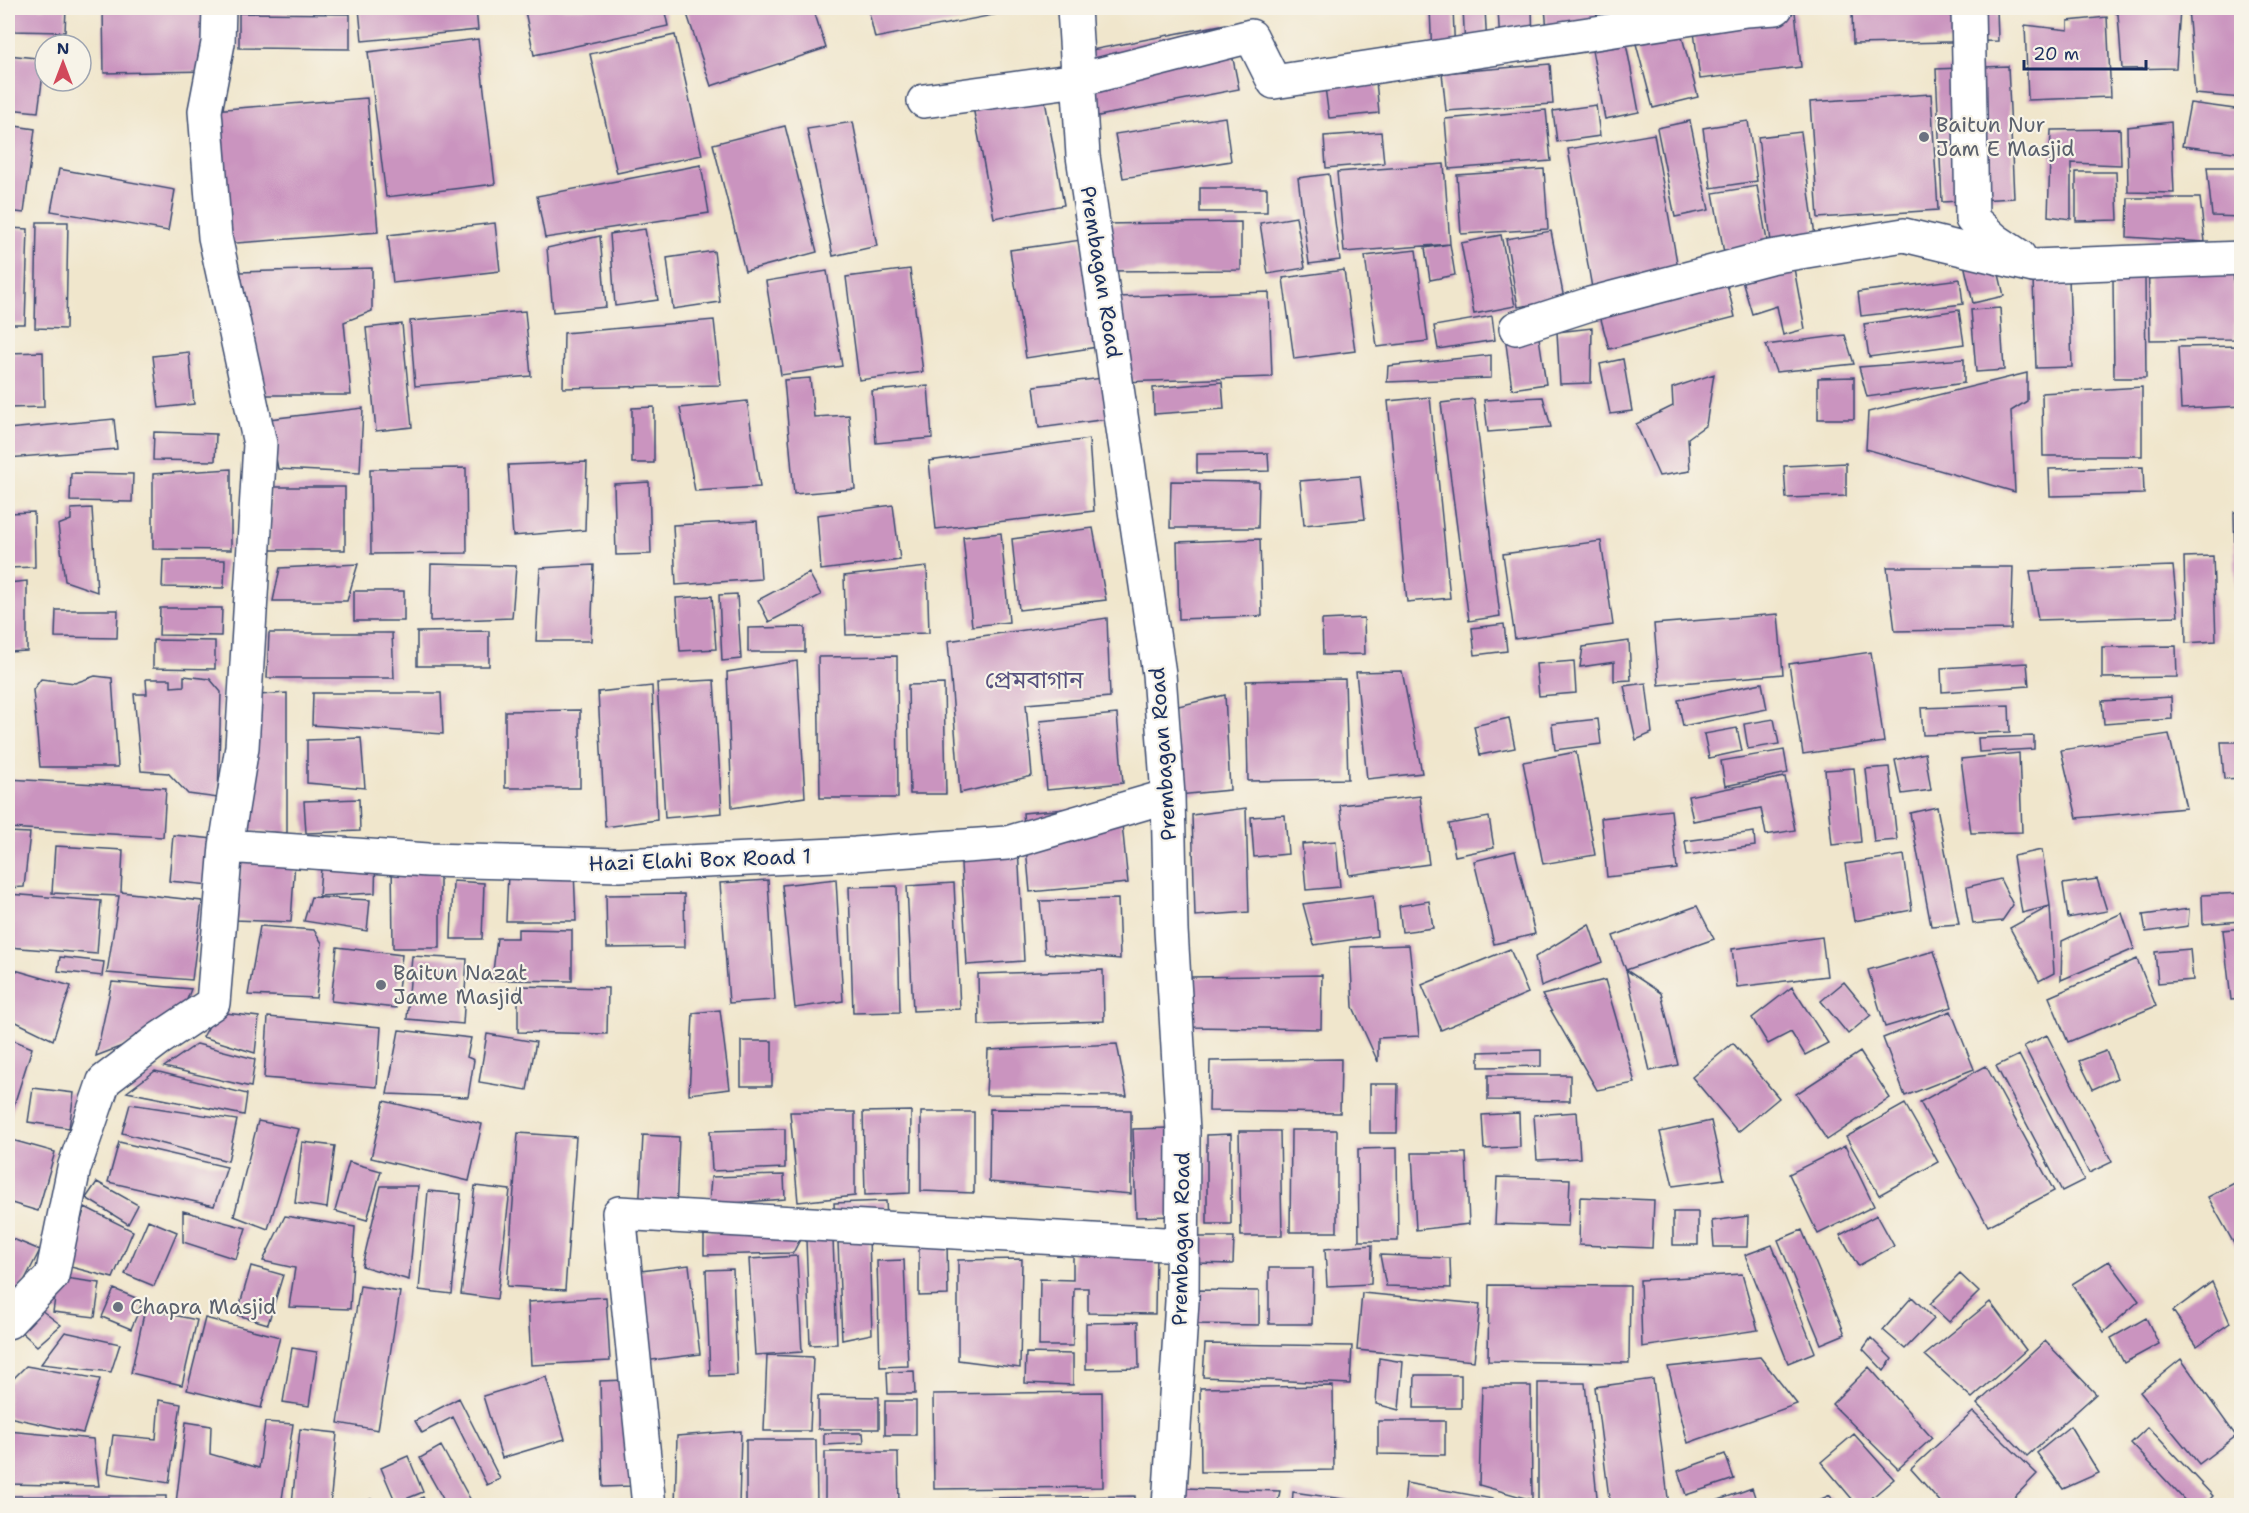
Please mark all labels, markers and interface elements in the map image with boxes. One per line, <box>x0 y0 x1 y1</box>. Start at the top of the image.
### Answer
north arrow <box>33 33 93 93</box>
scale bar <box>2024 33 2146 71</box>
text: N <box>57 38 69 59</box>
text: 20 m <box>2033 42 2079 66</box>
place label: Baitun Nur Jam E Masjid <box>1936 111 2075 163</box>
marker: Baitun Nur Jam E Masjid <box>1917 130 1931 144</box>
street label: Prembagan Road <box>1074 184 1128 360</box>
district label: প্রেমবাগান <box>985 664 1084 696</box>
street label: Prembagan Road <box>1143 666 1183 842</box>
street label: Hazi Elahi Box Road 1 <box>588 842 812 878</box>
place label: Baitun Nazat Jame Masjid <box>393 959 527 1011</box>
marker: Baitun Nazat Jame Masjid <box>374 978 388 992</box>
street label: Prembagan Road <box>1165 1152 1197 1326</box>
place label: Chapra Masjid <box>130 1293 276 1321</box>
marker: Chapra Masjid <box>111 1300 125 1314</box>

